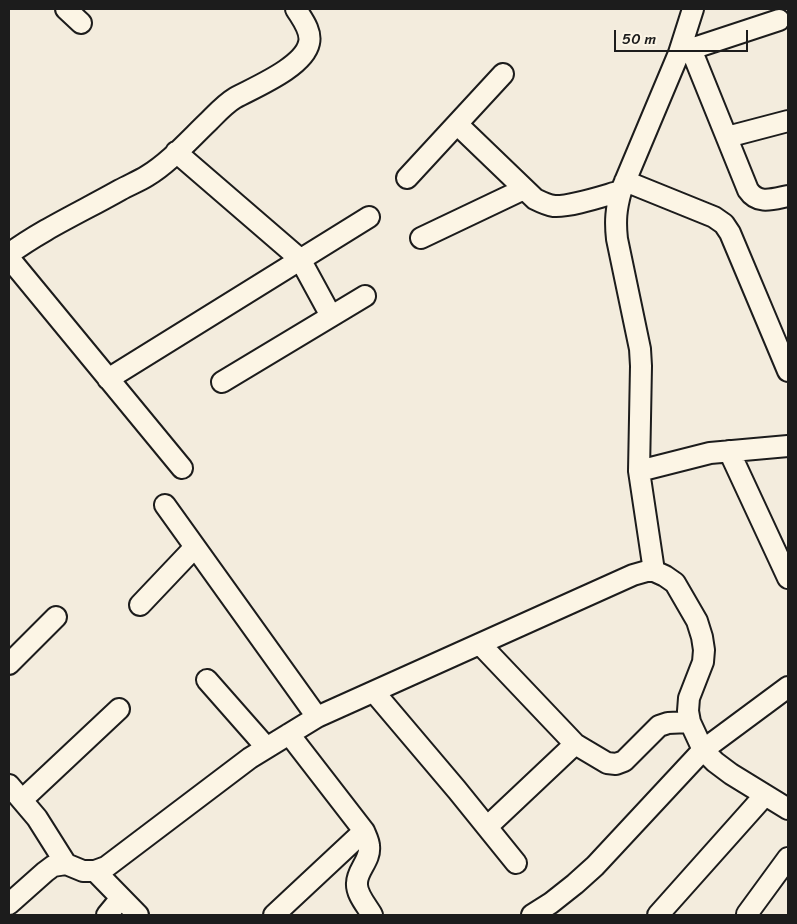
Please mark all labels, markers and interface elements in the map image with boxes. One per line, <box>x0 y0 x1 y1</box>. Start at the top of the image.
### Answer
scale bar <box>617 20 751 52</box>
text: 50 m <box>622 26 656 52</box>

